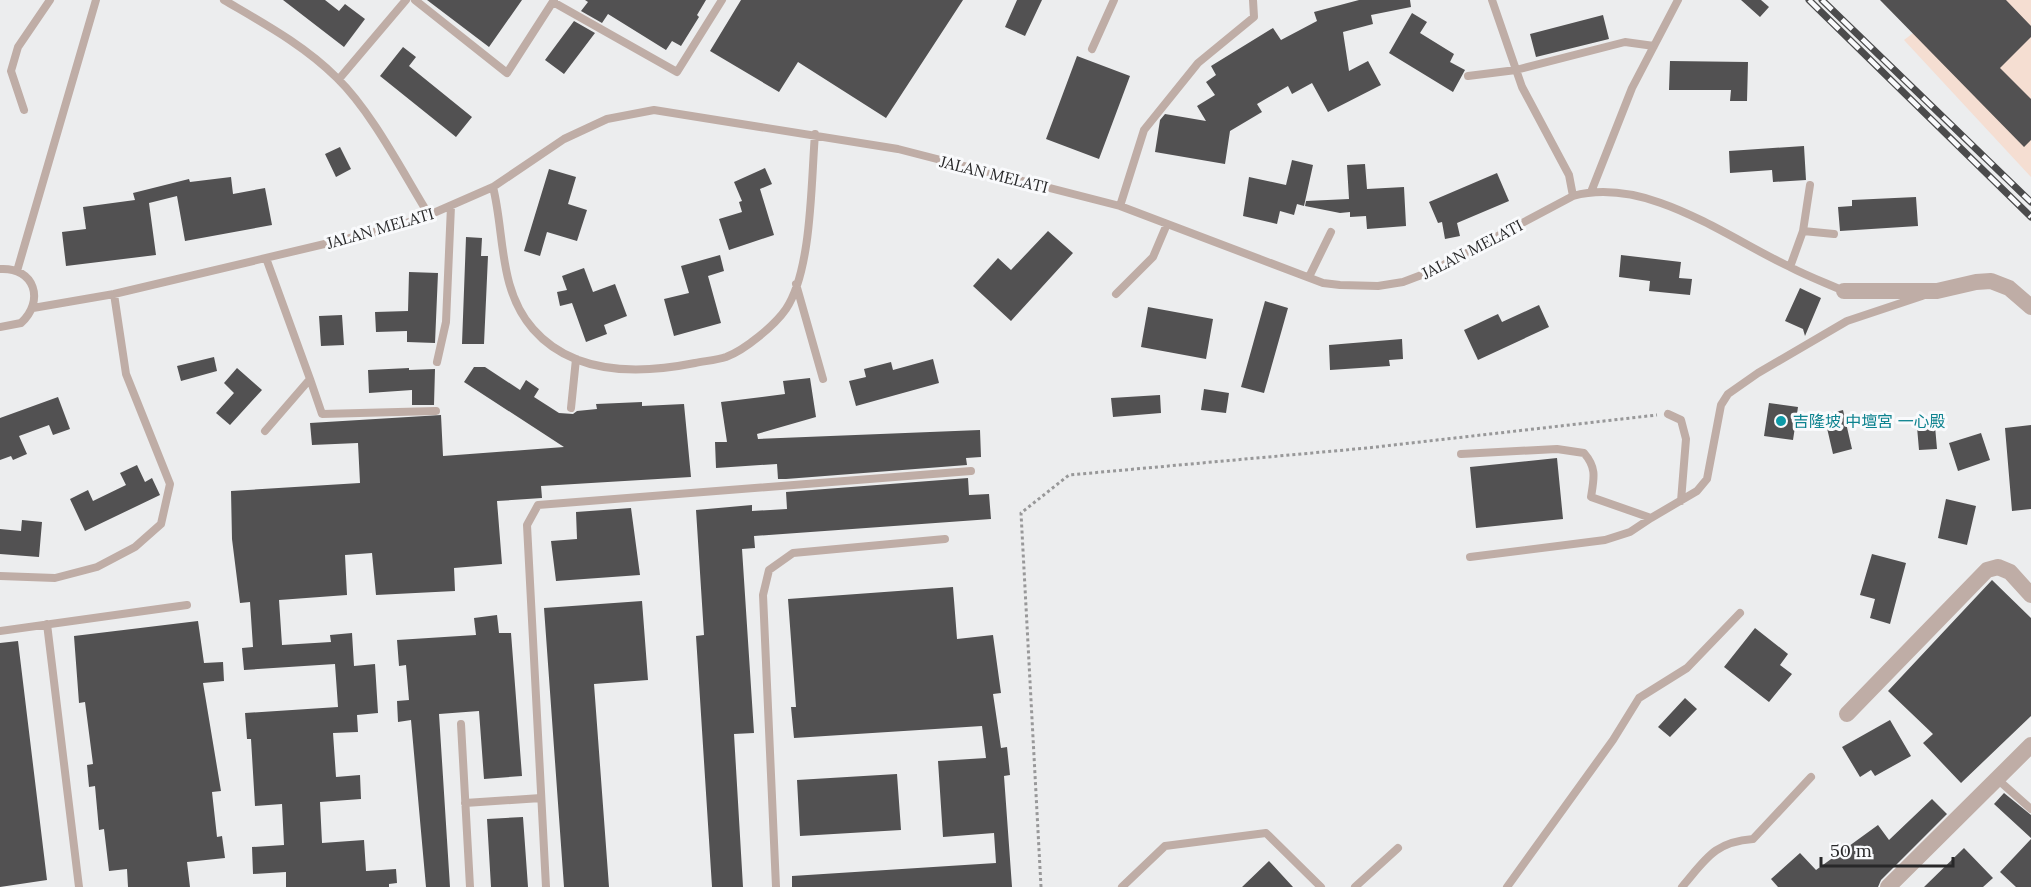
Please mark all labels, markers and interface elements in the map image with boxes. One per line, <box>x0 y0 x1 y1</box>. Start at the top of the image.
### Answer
street label: JALAN MELATI <box>937 151 1050 197</box>
street label: JALAN MELATI <box>323 203 436 253</box>
street label: JALAN MELATI <box>1417 215 1526 284</box>
place label: 吉隆坡 中壇宮 一心殿 <box>1793 411 1945 431</box>
marker: 吉隆坡 中壇宮 一心殿 <box>1774 414 1788 428</box>
scale bar <box>1821 830 1953 868</box>
text: 50 m <box>1830 839 1872 862</box>

